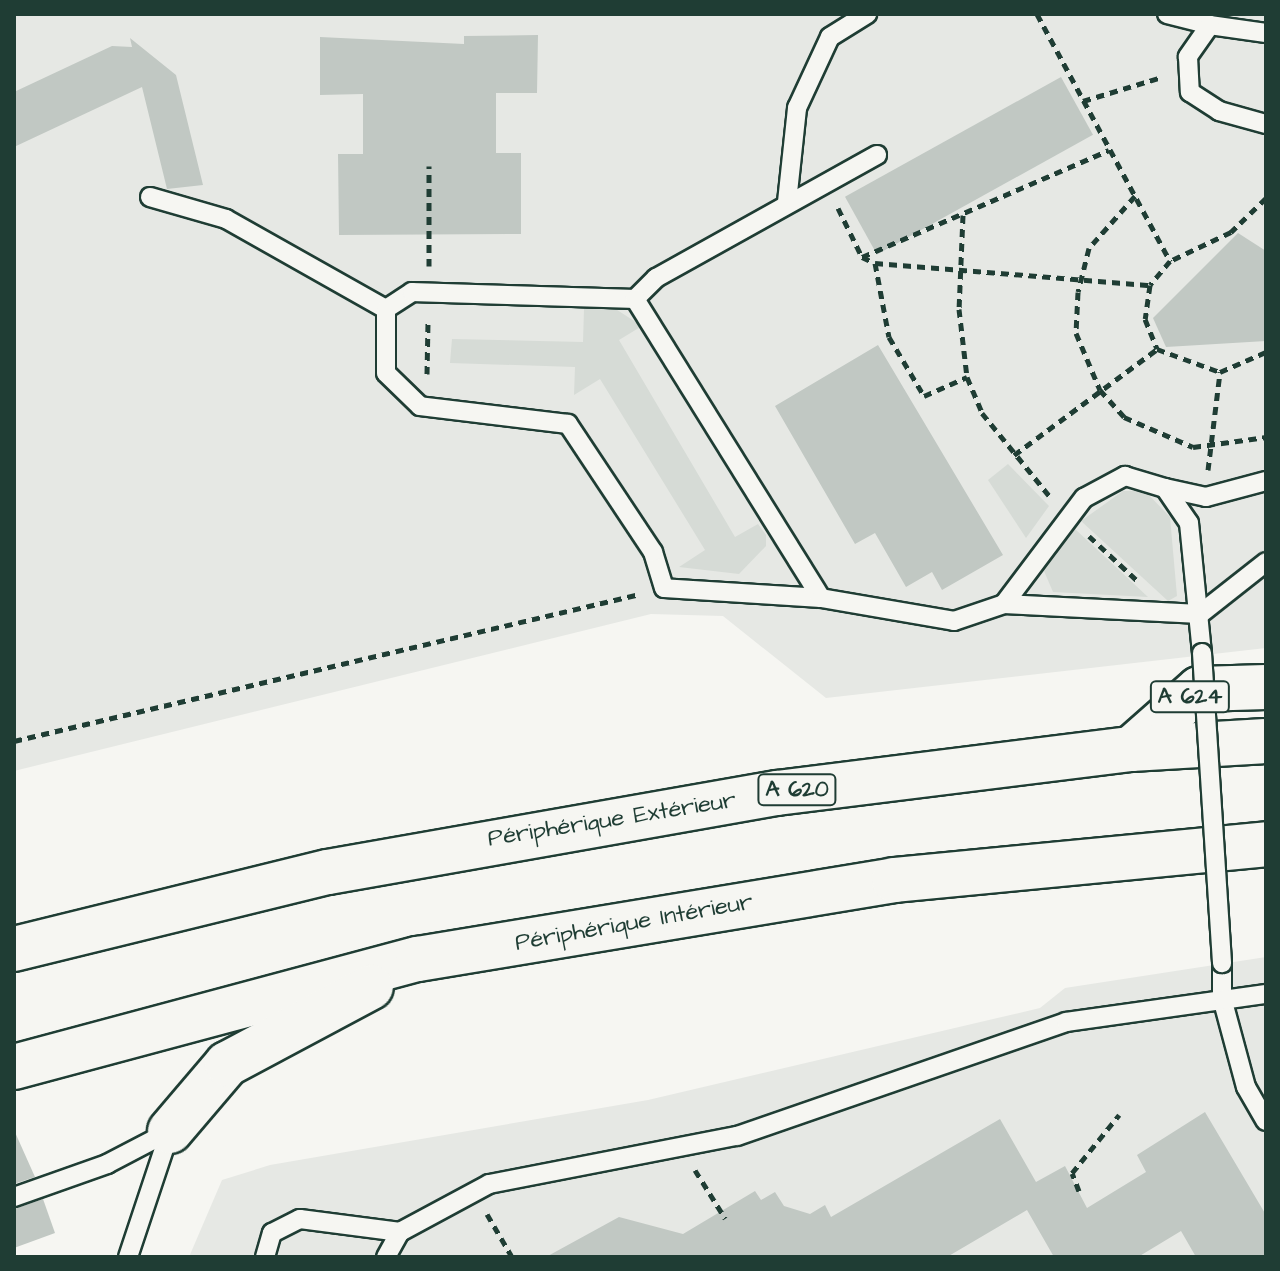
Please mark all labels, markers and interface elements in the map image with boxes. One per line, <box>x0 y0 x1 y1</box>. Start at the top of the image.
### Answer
road number: A 624 <box>1148 679 1232 715</box>
road number: A 620 <box>757 772 837 808</box>
street label: Périphérique Extérieur <box>486 786 738 854</box>
street label: Périphérique Intérieur <box>513 888 755 958</box>

